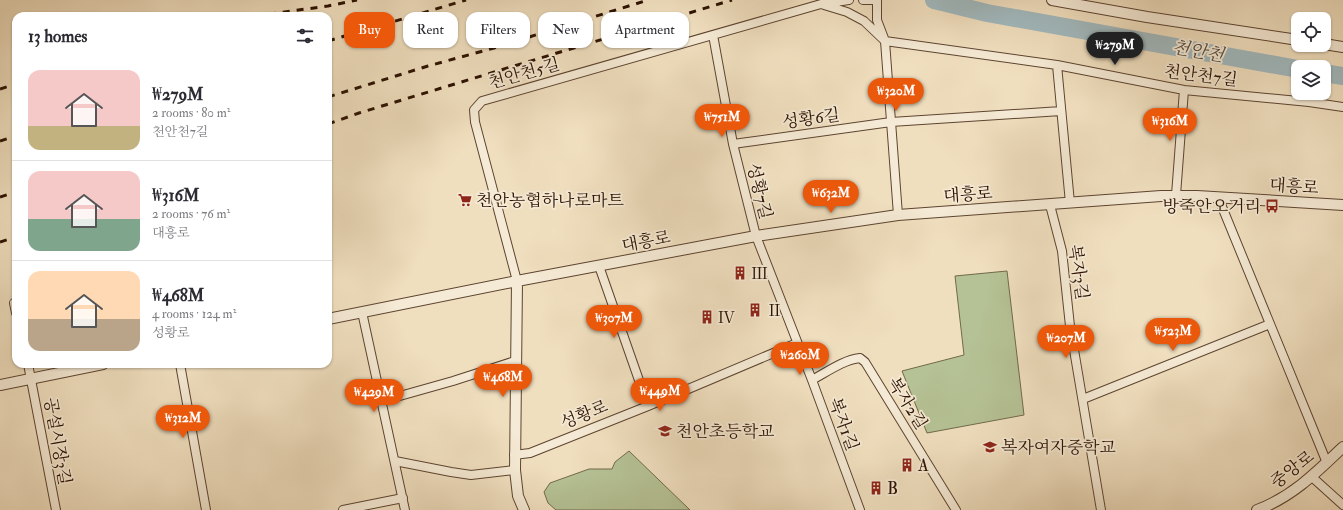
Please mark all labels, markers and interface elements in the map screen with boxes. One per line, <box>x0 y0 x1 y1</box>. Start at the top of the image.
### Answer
chip: Buy <box>344 12 395 48</box>
chip: Rent <box>403 12 458 48</box>
chip: Filters <box>466 12 530 48</box>
chip: New <box>538 12 593 48</box>
chip: Apartment <box>601 12 689 48</box>
map controls <box>1291 12 1331 100</box>
button: locate <box>1291 12 1331 52</box>
icon: filters <box>294 25 316 47</box>
text: 13 homes <box>28 26 87 47</box>
pin: ₩279M <box>1087 32 1143 66</box>
water label: 천안천 <box>1170 36 1227 68</box>
text: ₩279M <box>1095 37 1135 53</box>
street label: 천안천5길 <box>486 53 562 94</box>
button: layers <box>1291 60 1331 100</box>
street label: 천안천7길 <box>1163 61 1239 90</box>
pin: ₩320M <box>868 78 924 112</box>
text: ₩320M <box>877 83 915 99</box>
text: ₩279M <box>152 84 204 105</box>
icon: home <box>60 86 108 134</box>
pin: ₩751M <box>694 104 750 138</box>
street label: 성황6길 <box>781 104 841 133</box>
text: 2 rooms · 80 m² <box>152 105 230 121</box>
pin: ₩316M <box>1142 108 1198 142</box>
text: ₩751M <box>704 109 740 125</box>
text: ₩316M <box>1152 113 1188 129</box>
text: 천안천7길 <box>152 124 208 140</box>
street label: 성황7길 <box>742 161 777 221</box>
street label: 대흥로 <box>1269 174 1320 199</box>
pin: ₩632M <box>803 180 859 214</box>
street label: 대흥로 <box>943 182 994 207</box>
text: ₩316M <box>152 185 200 206</box>
text: ₩632M <box>812 185 850 201</box>
icon: home <box>60 187 108 235</box>
place label: 천안농협하나로마트 <box>476 190 624 211</box>
supermarket icon: 천안농협하나로마트 <box>457 192 473 208</box>
place label: 방죽안오거리 <box>1162 196 1261 217</box>
bus stop icon: 방죽안오거리 <box>1264 198 1280 214</box>
text: 2 rooms · 76 m² <box>152 206 230 222</box>
text: 대흥로 <box>152 225 190 241</box>
street label: 대흥로 <box>620 226 673 256</box>
street label: 복자3길 <box>1064 243 1093 301</box>
place label: Ⅲ <box>751 263 768 284</box>
building icon: Ⅲ <box>732 265 748 281</box>
text: ₩468M <box>152 285 204 306</box>
icon: home <box>60 287 108 335</box>
place label: Ⅱ <box>766 300 783 321</box>
building icon: Ⅱ <box>747 302 763 318</box>
pin: ₩307M <box>586 305 642 339</box>
text: 4 rooms · 124 m² <box>152 306 236 322</box>
place label: Ⅳ <box>718 307 735 328</box>
building icon: Ⅳ <box>699 309 715 325</box>
text: ₩307M <box>595 310 633 326</box>
pin: ₩523M <box>1145 318 1201 352</box>
text: ₩523M <box>1154 323 1192 339</box>
text: 성황로 <box>152 325 190 341</box>
pin: ₩207M <box>1038 325 1094 359</box>
text: ₩207M <box>1046 330 1086 346</box>
pin: ₩260M <box>772 342 828 376</box>
text: ₩260M <box>780 347 820 363</box>
pin: ₩468M <box>475 364 531 398</box>
text: ₩468M <box>483 369 523 385</box>
street label: 복자2길 <box>883 373 932 433</box>
pin: ₩449M <box>632 378 688 412</box>
pin: ₩429M <box>346 379 402 413</box>
text: ₩449M <box>640 383 680 399</box>
text: ₩429M <box>354 384 394 400</box>
street label: 성황로 <box>557 395 611 433</box>
street label: 복자1길 <box>824 395 863 454</box>
street label: 공설시장3길 <box>39 396 76 487</box>
pin: ₩312M <box>155 405 211 439</box>
text: ₩312M <box>165 410 201 426</box>
place label: 천안초등학교 <box>676 421 775 442</box>
school or university icon: 천안초등학교 <box>657 423 673 439</box>
place label: 복자여자중학교 <box>1001 437 1117 458</box>
school or university icon: 복자여자중학교 <box>982 439 998 455</box>
street label: 중앙로 <box>1266 446 1319 493</box>
place label: A <box>917 455 929 476</box>
building icon: A <box>899 457 915 473</box>
place label: B <box>887 478 898 499</box>
building icon: B <box>868 480 884 496</box>

